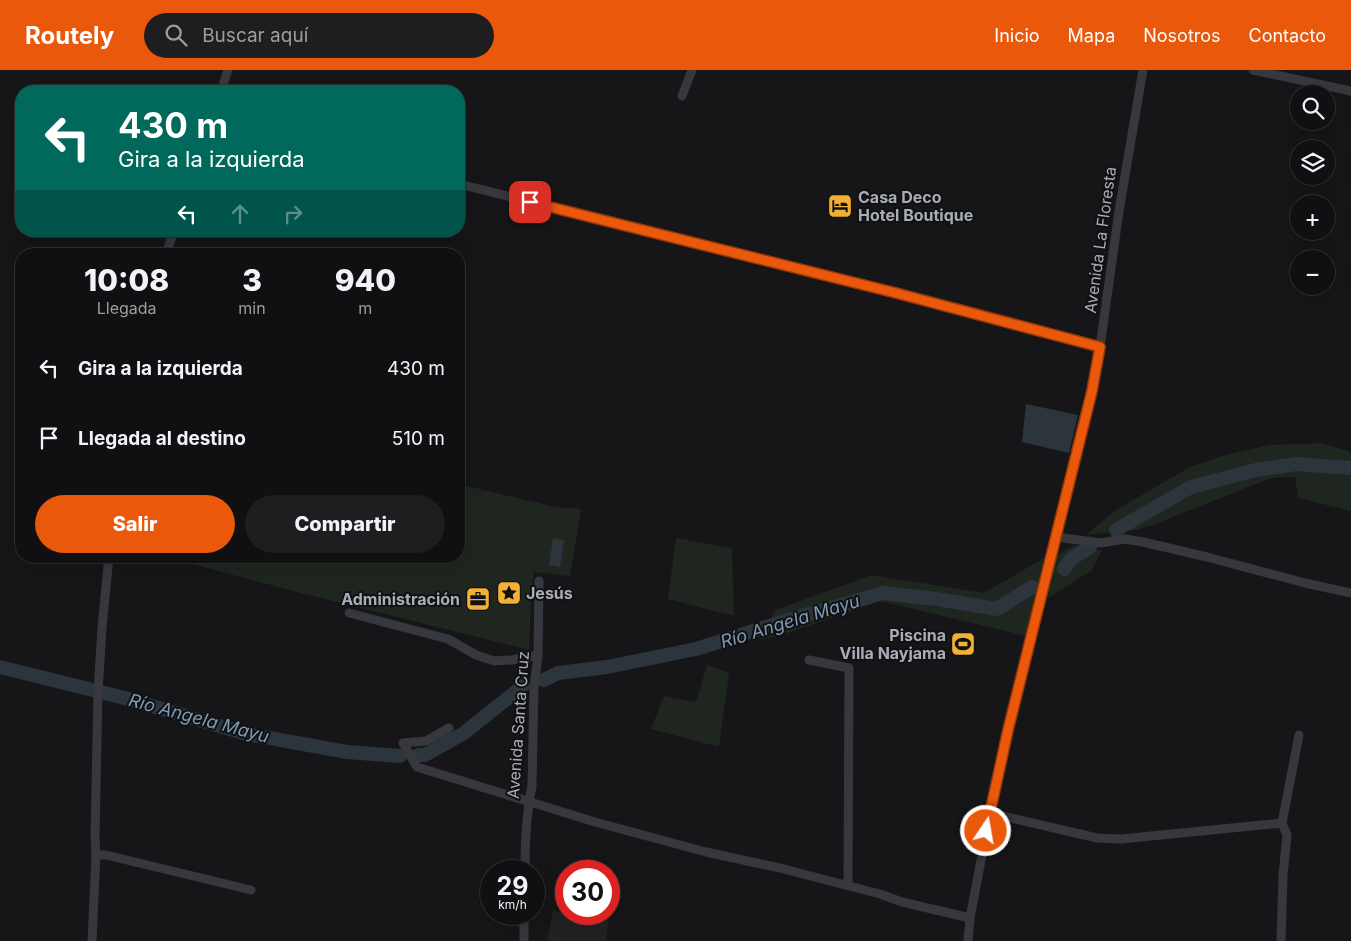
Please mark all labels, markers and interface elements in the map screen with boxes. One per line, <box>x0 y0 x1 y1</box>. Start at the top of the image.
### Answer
search box <box>144 13 494 58</box>
text: Routely <box>25 21 114 50</box>
icon: search <box>162 21 190 49</box>
text: Buscar aquí <box>202 24 308 47</box>
text: Inicio <box>994 25 1040 46</box>
text: Mapa <box>1068 25 1115 46</box>
text: Nosotros <box>1143 25 1221 46</box>
text: Contacto <box>1249 25 1326 46</box>
map controls <box>1290 85 1335 295</box>
button: search <box>1290 85 1335 130</box>
text: 430 m <box>118 104 228 146</box>
icon: left <box>35 105 100 170</box>
button: layers <box>1290 140 1335 185</box>
text: Gira a la izquierda <box>118 146 305 172</box>
street label: Avenida La Floresta <box>1080 165 1120 315</box>
pin <box>509 181 551 223</box>
place label: Casa Deco Hotel Boutique <box>858 187 973 225</box>
icon: arrive <box>516 188 544 216</box>
hotel icon: Casa Deco Hotel Boutique <box>827 193 853 219</box>
button: + <box>1290 195 1335 240</box>
icon: left <box>173 200 201 228</box>
icon: ahead <box>226 200 254 228</box>
icon: right <box>279 200 307 228</box>
button: − <box>1290 250 1335 295</box>
text: 10:08 <box>84 262 169 298</box>
text: 3 <box>242 262 262 298</box>
text: 940 <box>335 262 396 298</box>
text: Llegada <box>97 298 157 318</box>
text: min <box>238 298 266 318</box>
text: m <box>358 298 372 318</box>
icon: left <box>35 354 63 382</box>
text: Gira a la izquierda <box>78 357 243 380</box>
text: 430 m <box>387 357 445 380</box>
icon: arrive <box>35 424 63 452</box>
text: Llegada al destino <box>78 427 246 450</box>
text: 510 m <box>392 427 445 450</box>
button: Salir <box>35 495 235 553</box>
button: Compartir <box>245 495 445 553</box>
place icon: Jesús <box>496 580 522 606</box>
place label: Jesús <box>526 583 573 603</box>
office icon: Administración <box>465 586 491 612</box>
place label: Administración <box>341 589 460 609</box>
water label: Río Angela Mayu <box>718 590 863 652</box>
place label: Piscina Villa Nayjama <box>840 625 946 663</box>
sports icon: Piscina Villa Nayjama <box>950 631 976 657</box>
street label: Avenida Santa Cruz <box>503 650 533 800</box>
water label: Río Angela Mayu <box>126 689 272 747</box>
position arrow <box>959 804 1011 856</box>
speed limit sign: 30 <box>555 860 620 925</box>
text: 29 <box>497 871 528 901</box>
text: km/h <box>498 897 527 912</box>

